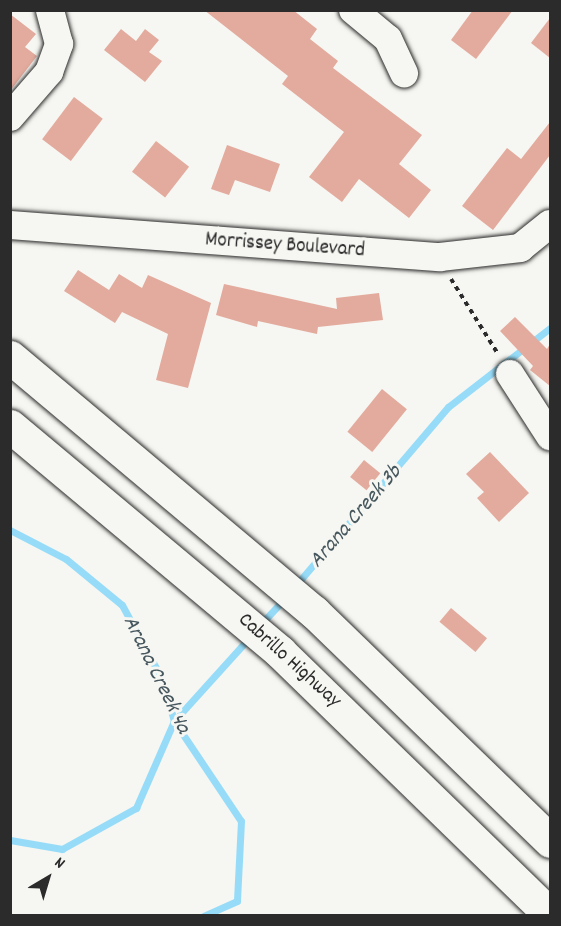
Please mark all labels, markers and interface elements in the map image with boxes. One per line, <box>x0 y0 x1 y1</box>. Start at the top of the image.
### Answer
street label: Morrissey Boulevard <box>204 228 366 264</box>
water label: Arana Creek 3b <box>304 460 408 574</box>
street label: Cabrillo Highway <box>232 608 346 714</box>
water label: Arana Creek 4a <box>116 612 196 738</box>
north arrow <box>18 848 78 908</box>
text: N <box>49 852 70 875</box>

